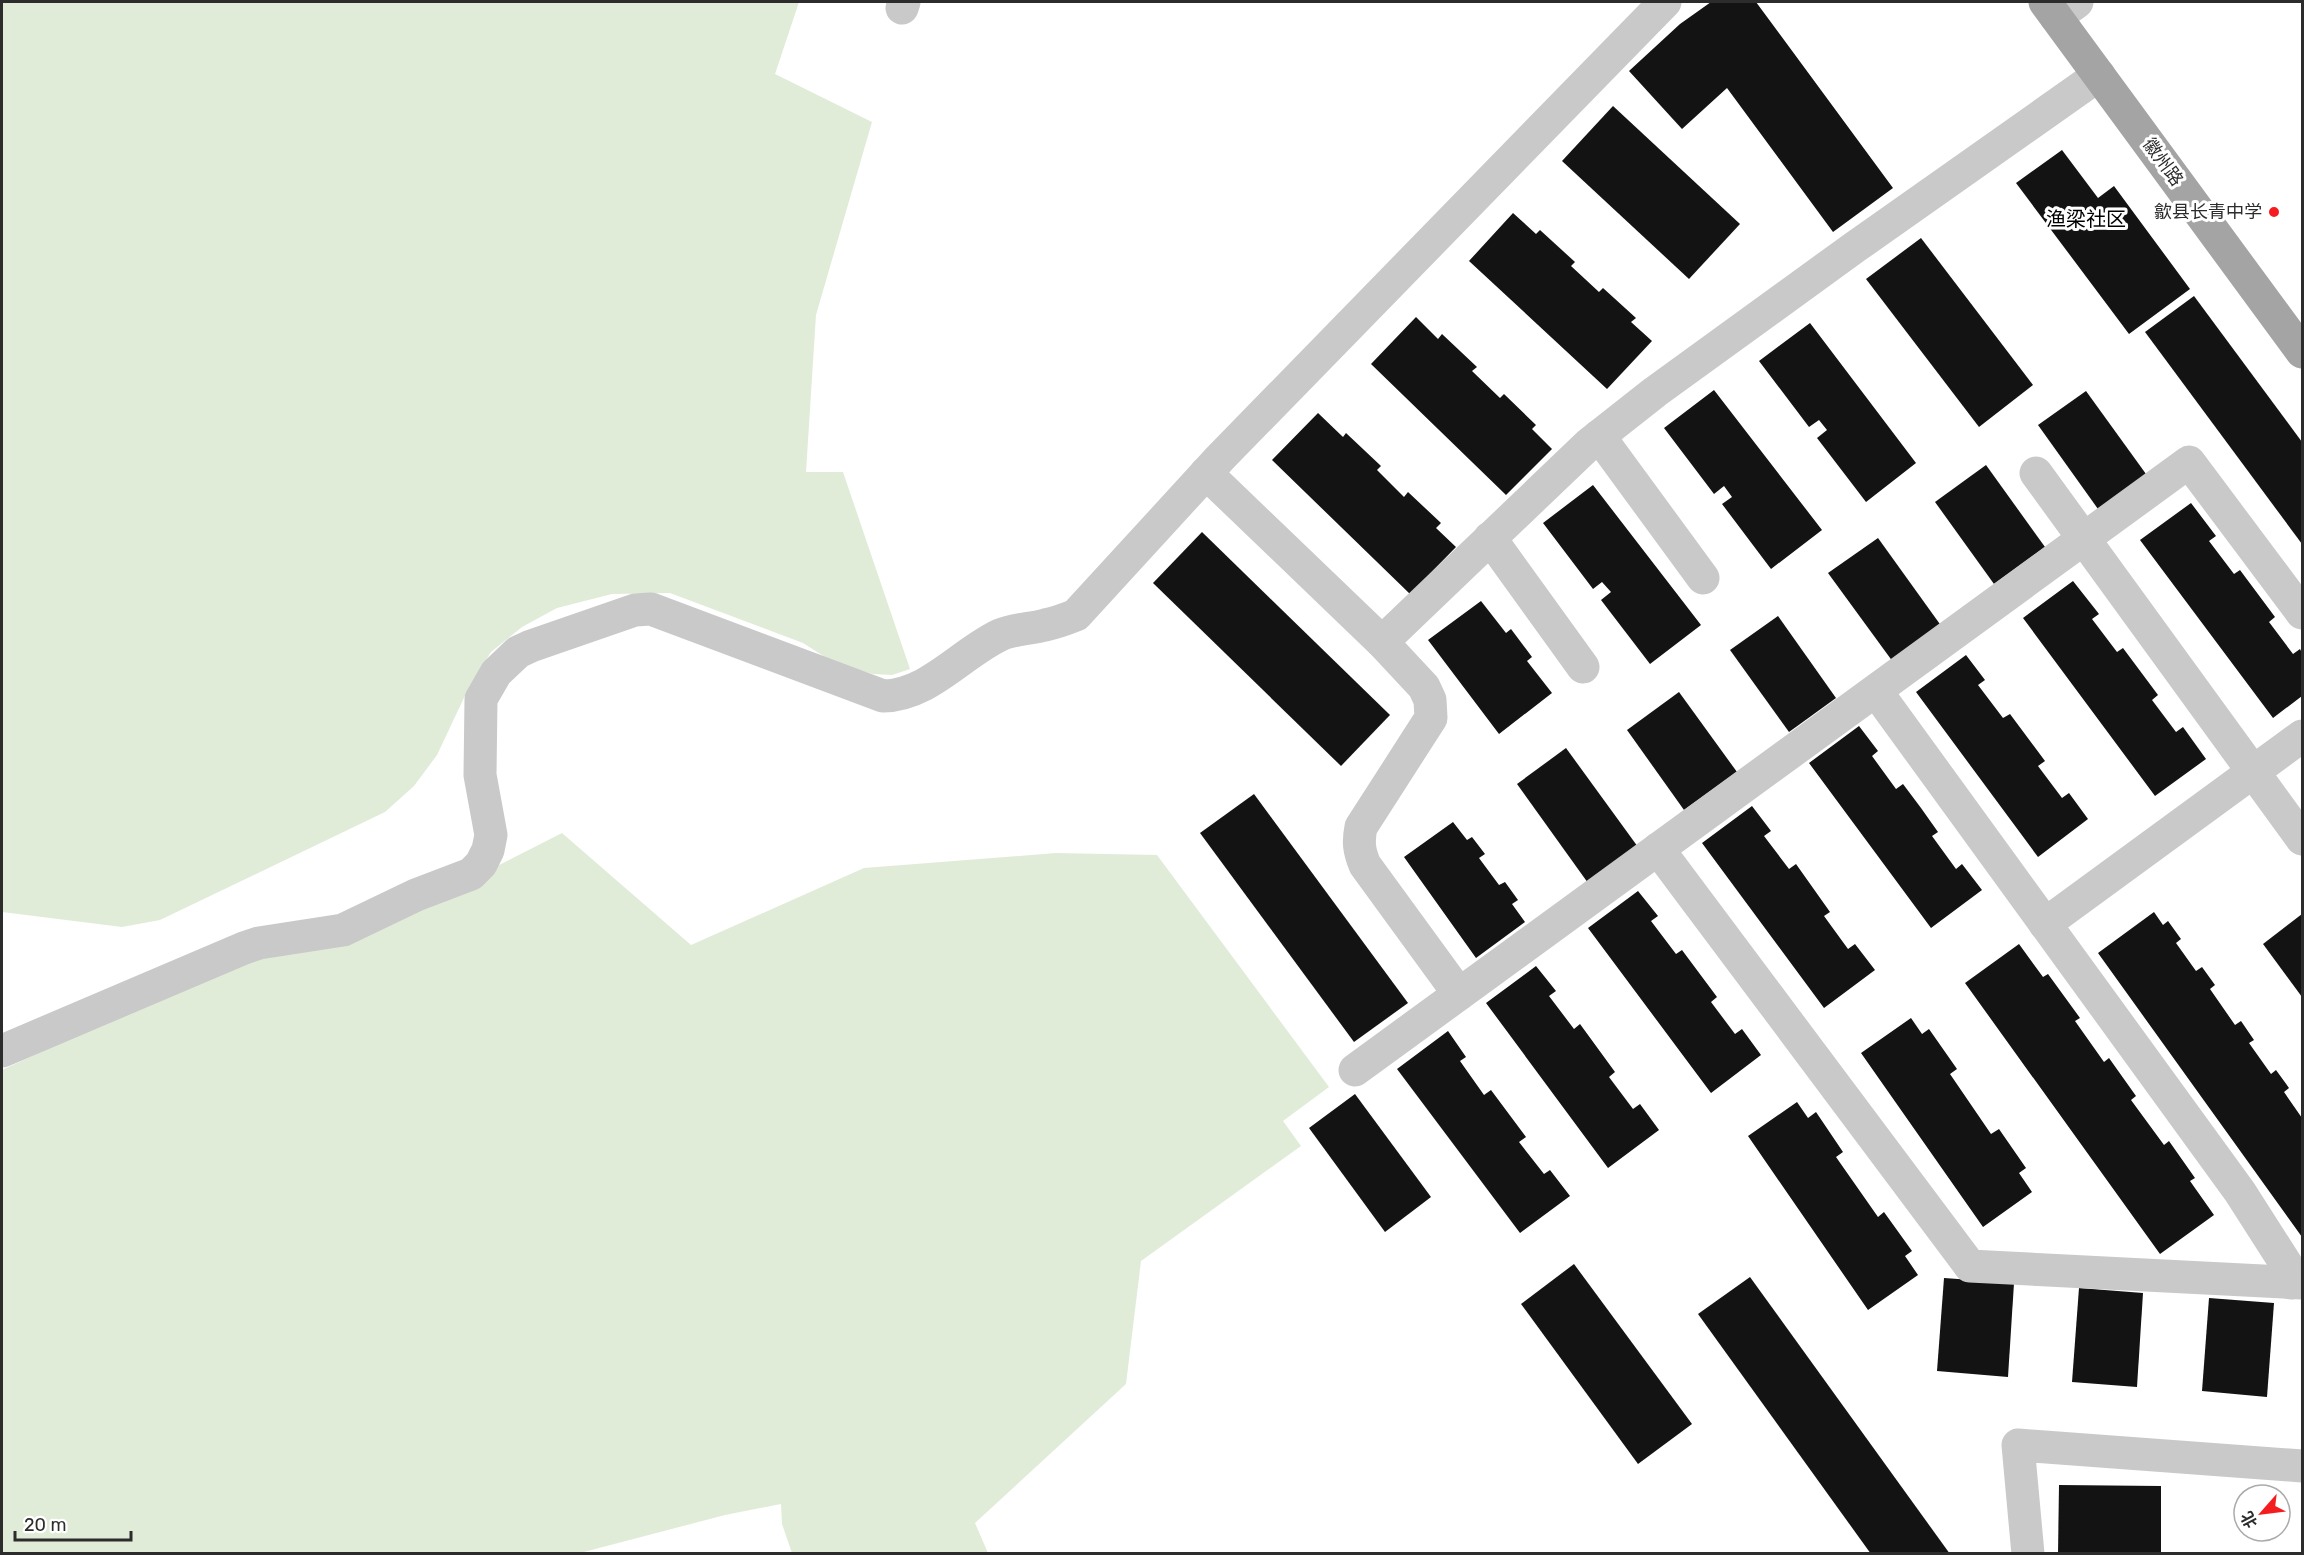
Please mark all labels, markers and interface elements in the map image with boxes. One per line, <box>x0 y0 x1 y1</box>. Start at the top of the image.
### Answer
street label: 徽州路 <box>2138 134 2188 190</box>
place label: 歙县长青中学 <box>2154 201 2262 223</box>
marker: 歙县长青中学 <box>2267 205 2281 219</box>
district label: 渔梁社区 <box>2046 207 2126 231</box>
north arrow <box>2232 1483 2292 1543</box>
scale bar <box>15 1504 130 1542</box>
text: 北 <box>2237 1508 2261 1531</box>
text: 20 m <box>24 1514 66 1536</box>

